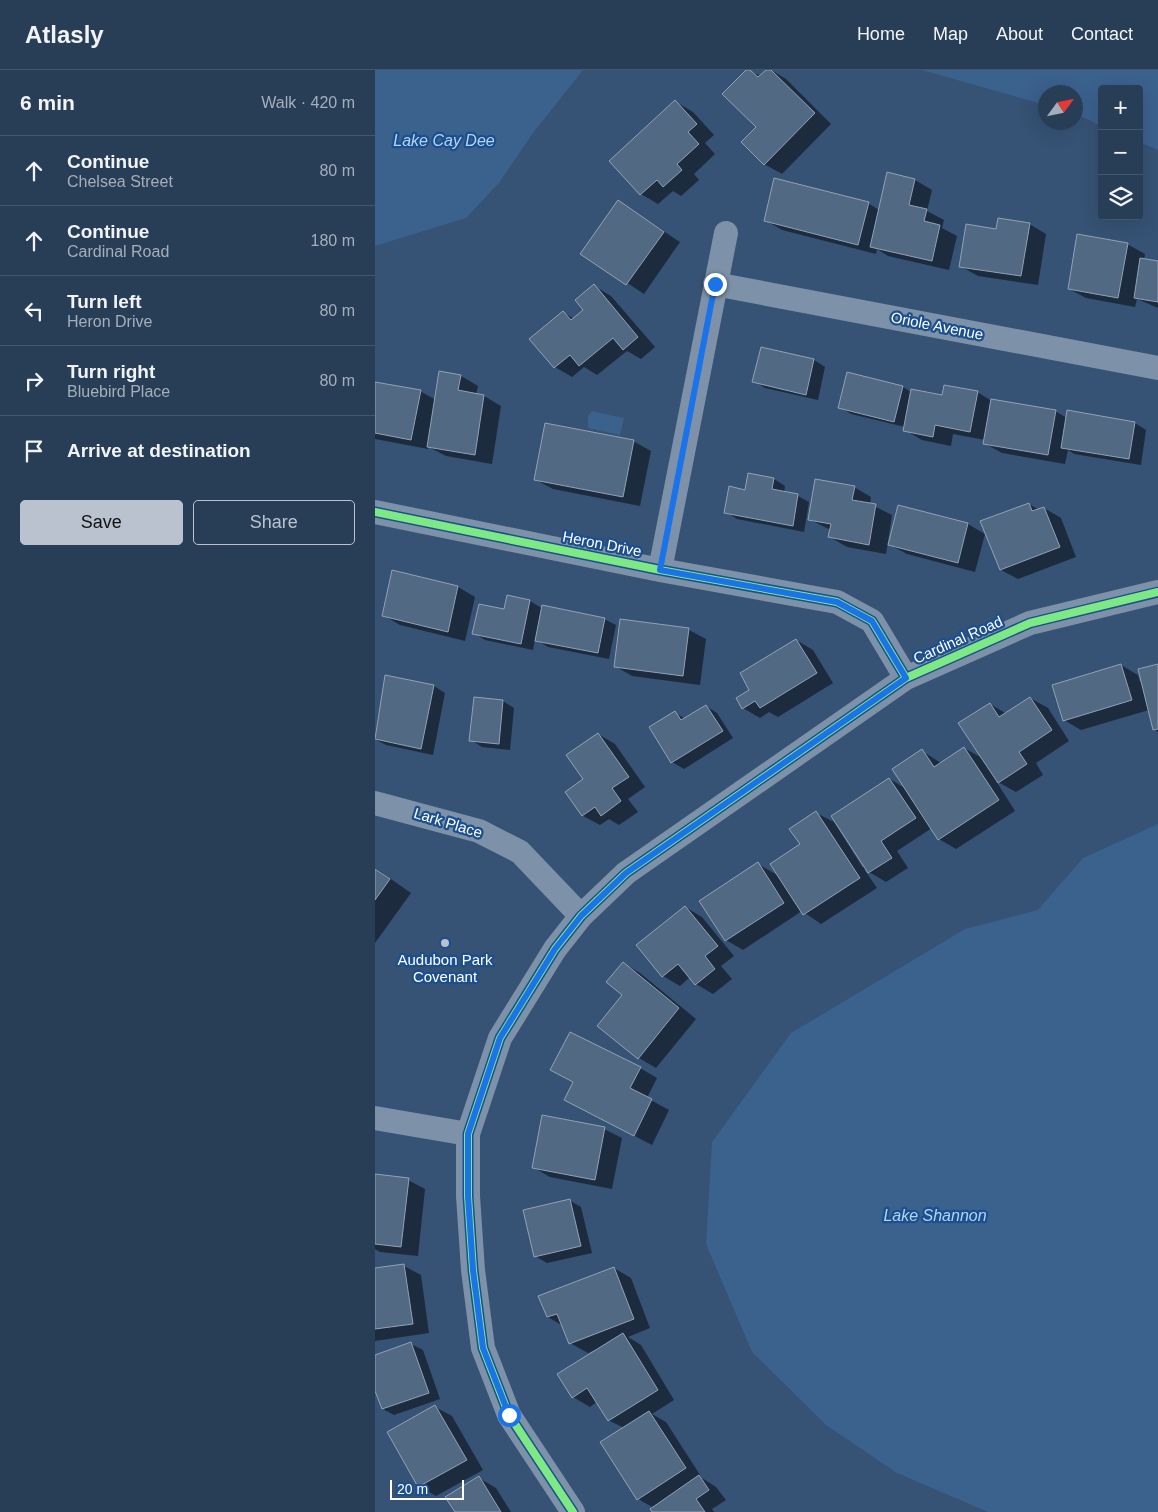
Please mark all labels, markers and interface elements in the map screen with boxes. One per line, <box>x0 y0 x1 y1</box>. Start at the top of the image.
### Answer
text: Atlasly <box>25 21 104 48</box>
text: Home <box>857 24 905 44</box>
text: Map <box>933 24 968 44</box>
text: About <box>996 24 1043 44</box>
text: Contact <box>1071 24 1133 44</box>
north arrow <box>1038 85 1083 130</box>
map controls <box>1098 85 1143 220</box>
button: + <box>1098 85 1143 130</box>
text: 6 min <box>20 91 75 114</box>
text: Walk · 420 m <box>261 94 355 111</box>
button: − <box>1098 130 1143 175</box>
water label: Lake Cay Dee <box>393 132 495 149</box>
text: Continue <box>67 151 149 172</box>
icon: ahead <box>20 157 48 185</box>
text: 80 m <box>319 162 355 179</box>
text: Chelsea Street <box>67 173 173 190</box>
button: layers <box>1098 175 1143 220</box>
text: Continue <box>67 221 149 242</box>
icon: ahead <box>20 227 48 255</box>
text: 180 m <box>311 232 355 249</box>
text: Cardinal Road <box>67 243 169 260</box>
route end <box>704 273 727 296</box>
text: Turn left <box>67 291 142 312</box>
icon: left <box>20 297 48 325</box>
text: 80 m <box>319 302 355 319</box>
street label: Oriole Avenue <box>889 308 985 343</box>
text: Heron Drive <box>67 313 152 330</box>
text: Turn right <box>67 361 155 382</box>
icon: right <box>20 367 48 395</box>
text: 80 m <box>319 372 355 389</box>
text: Bluebird Place <box>67 383 170 400</box>
icon: arrive <box>20 437 48 465</box>
text: Arrive at destination <box>67 440 251 461</box>
button: Save <box>20 500 183 545</box>
button: Share <box>193 500 355 545</box>
street label: Heron Drive <box>561 528 643 559</box>
street label: Cardinal Road <box>911 612 1005 667</box>
street label: Lark Place <box>412 804 485 841</box>
marker: Audubon Park Covenant <box>439 937 451 949</box>
place label: Audubon Park Covenant <box>397 951 493 985</box>
water label: Lake Shannon <box>883 1207 987 1224</box>
route start <box>498 1404 521 1427</box>
scale bar <box>390 1477 464 1500</box>
text: 20 m <box>397 1481 428 1497</box>

